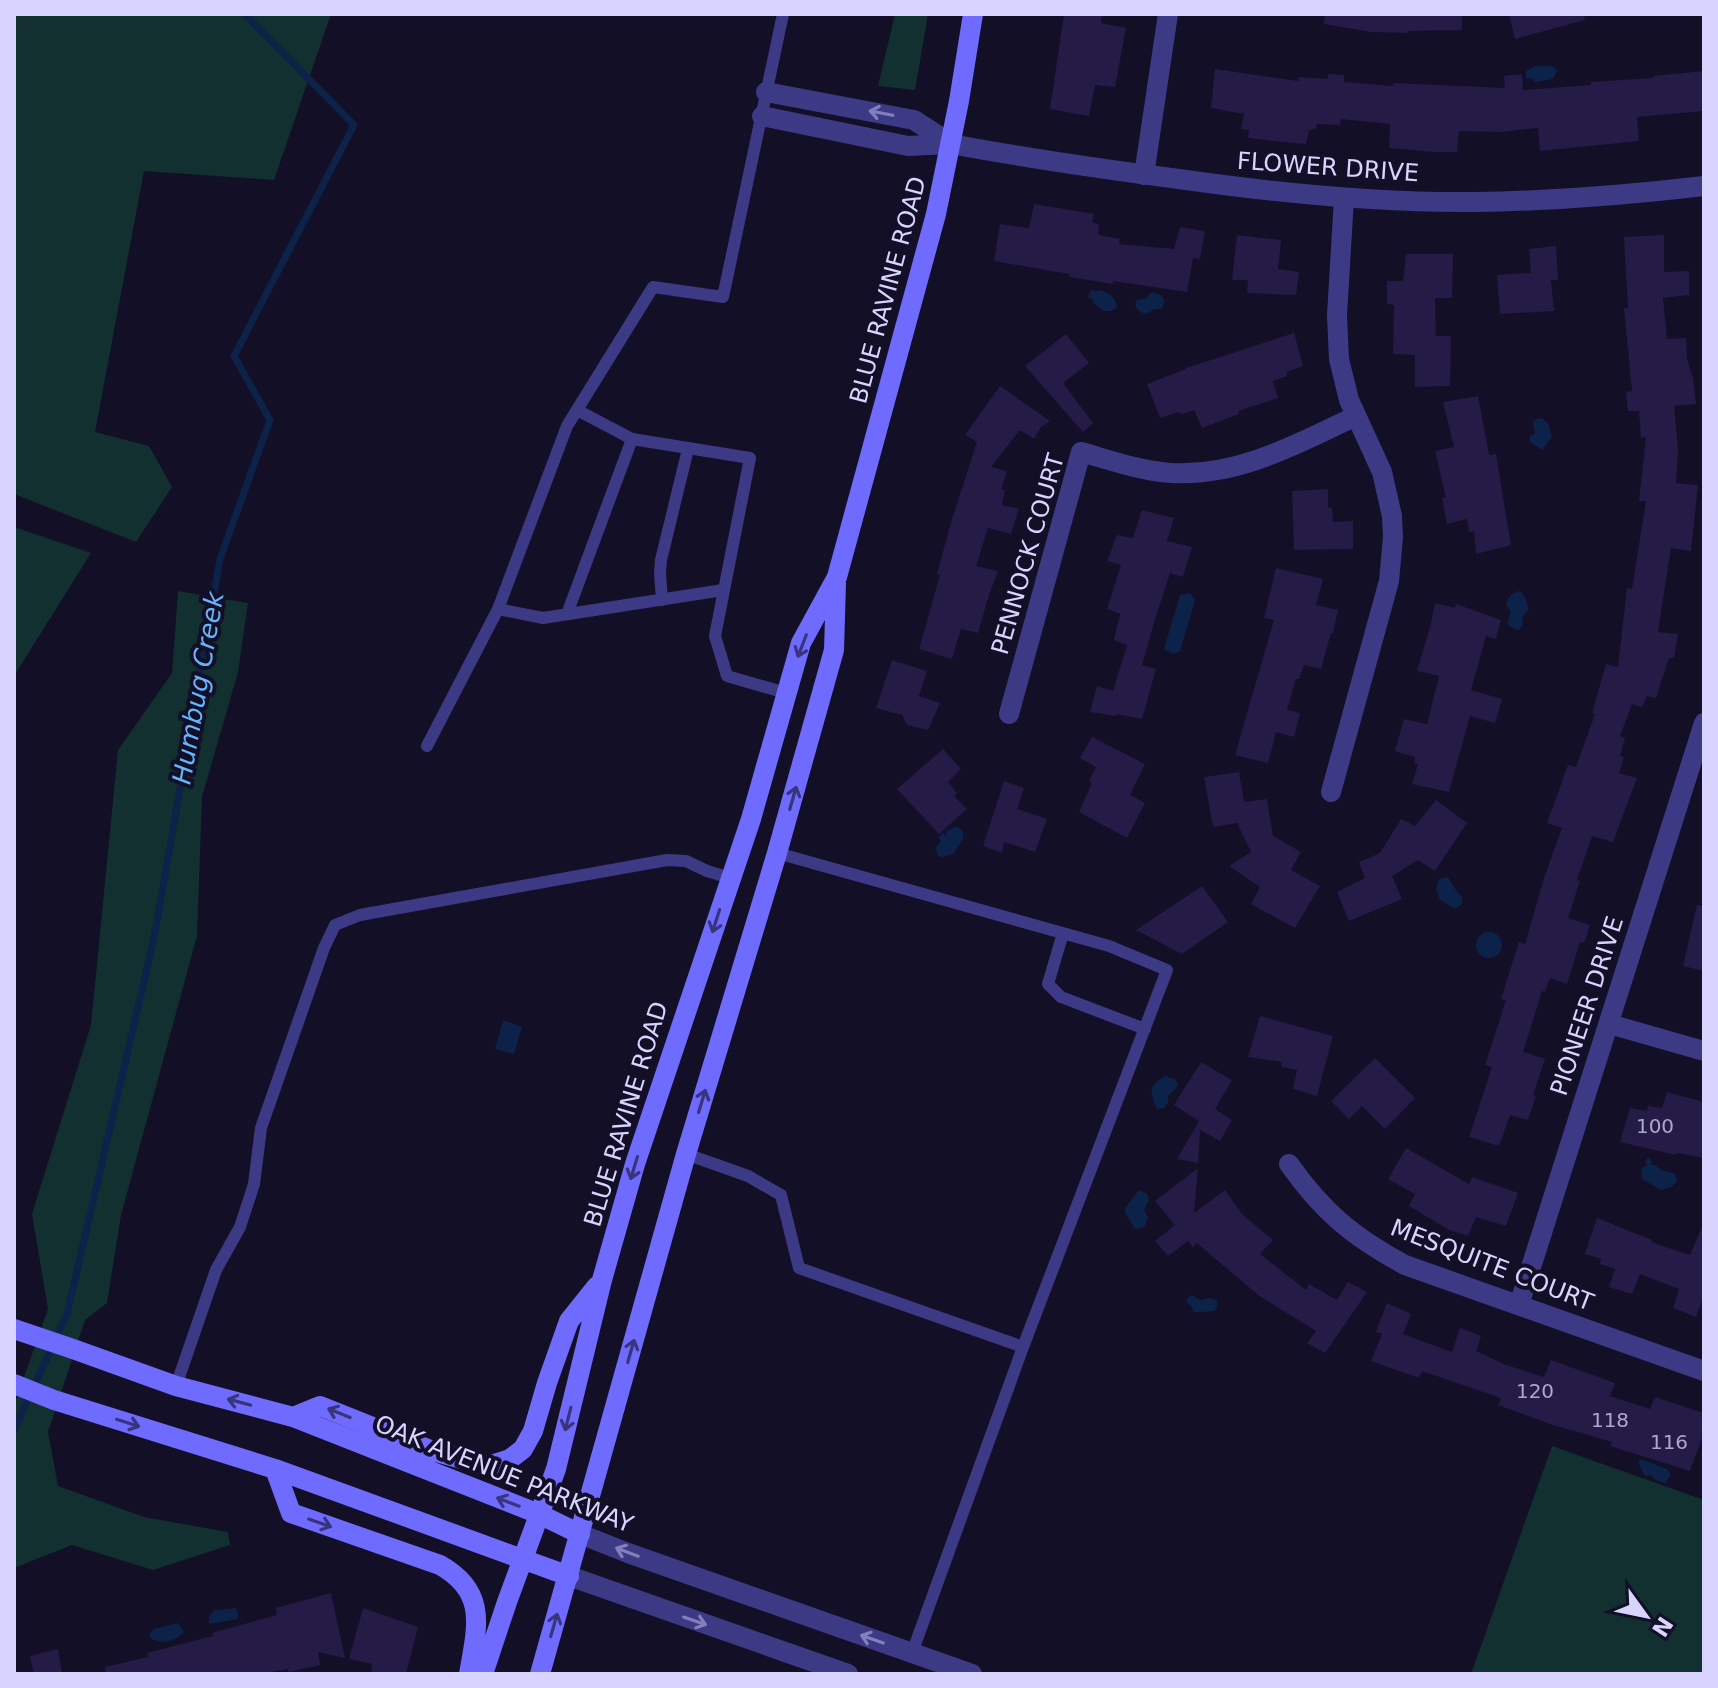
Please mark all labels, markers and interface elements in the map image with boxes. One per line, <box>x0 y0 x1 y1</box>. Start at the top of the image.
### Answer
one-way arrow <box>868 105 894 120</box>
street label: FLOWER DRIVE <box>1236 147 1420 187</box>
street label: BLUE RAVINE ROAD <box>844 173 932 407</box>
street label: PENNOCK COURT <box>986 450 1070 658</box>
water label: Humbug Creek <box>166 588 230 787</box>
one-way arrow <box>794 633 808 658</box>
one-way arrow <box>786 785 801 811</box>
one-way arrow <box>707 908 722 933</box>
street label: PIONEER DRIVE <box>1545 913 1629 1099</box>
street label: BLUE RAVINE ROAD <box>578 998 674 1230</box>
one-way arrow <box>695 1088 710 1114</box>
house number: 100 <box>1636 1114 1674 1138</box>
one-way arrow <box>626 1154 641 1180</box>
street label: MESQUITE COURT <box>1387 1213 1598 1317</box>
one-way arrow <box>625 1338 640 1364</box>
house number: 120 <box>1516 1379 1554 1403</box>
one-way arrow <box>226 1394 252 1409</box>
one-way arrow <box>327 1405 352 1420</box>
one-way arrow <box>560 1406 575 1432</box>
house number: 118 <box>1591 1408 1629 1432</box>
street label: OAK AVENUE PARKWAY <box>371 1409 637 1539</box>
one-way arrow <box>115 1416 141 1431</box>
house number: 116 <box>1650 1430 1688 1454</box>
one-way arrow <box>496 1494 521 1508</box>
one-way arrow <box>308 1517 333 1532</box>
one-way arrow <box>615 1544 640 1558</box>
north arrow <box>1606 1576 1686 1656</box>
text: N <box>1647 1612 1678 1641</box>
one-way arrow <box>548 1613 563 1638</box>
one-way arrow <box>682 1615 707 1630</box>
one-way arrow <box>860 1630 885 1645</box>

